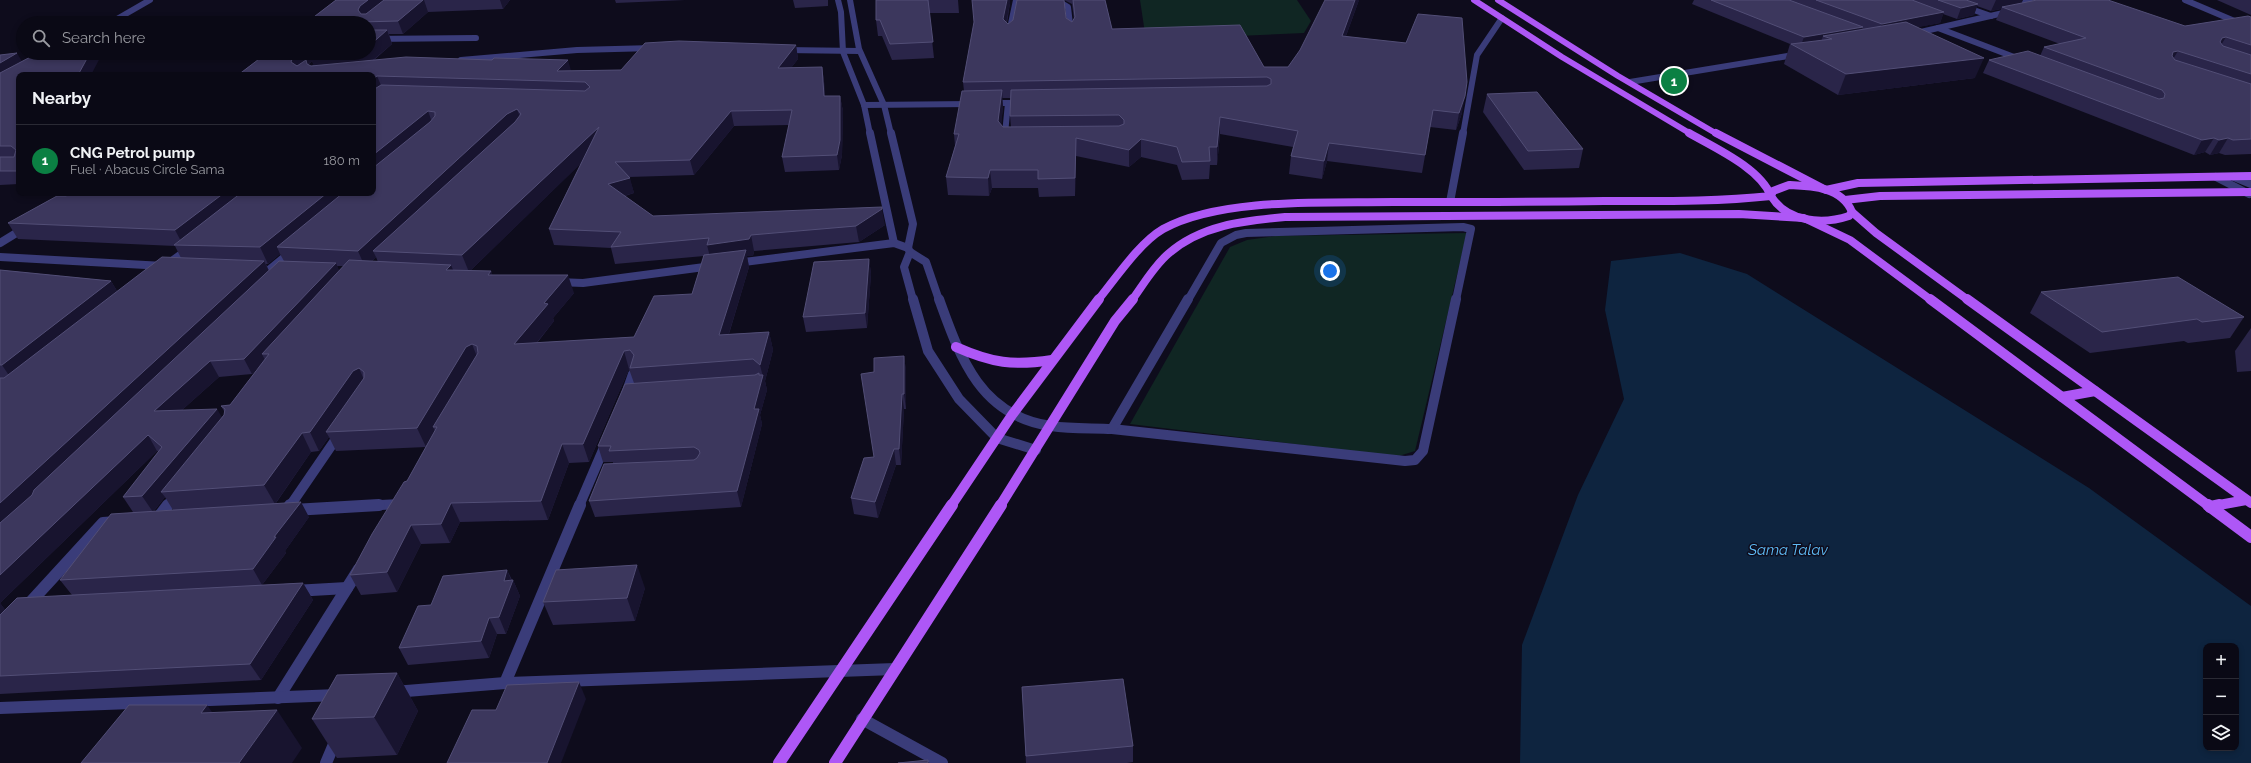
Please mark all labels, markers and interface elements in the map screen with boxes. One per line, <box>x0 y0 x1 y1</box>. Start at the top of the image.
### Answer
search box <box>16 16 376 60</box>
icon: search <box>30 27 52 49</box>
text: Search here <box>62 29 145 47</box>
pin: 1 <box>1661 66 1687 96</box>
text: Nearby <box>32 88 91 108</box>
text: CNG Petrol pump <box>70 144 195 162</box>
text: 1 <box>42 153 48 168</box>
text: 180 m <box>324 153 360 168</box>
text: Fuel · Abacus Circle Sama <box>70 162 225 177</box>
your location <box>1320 261 1340 281</box>
water label: Sama Talav <box>1747 541 1828 559</box>
map controls <box>2203 643 2239 751</box>
button: + <box>2203 643 2239 679</box>
button: − <box>2203 679 2239 715</box>
button: layers <box>2203 715 2239 751</box>

